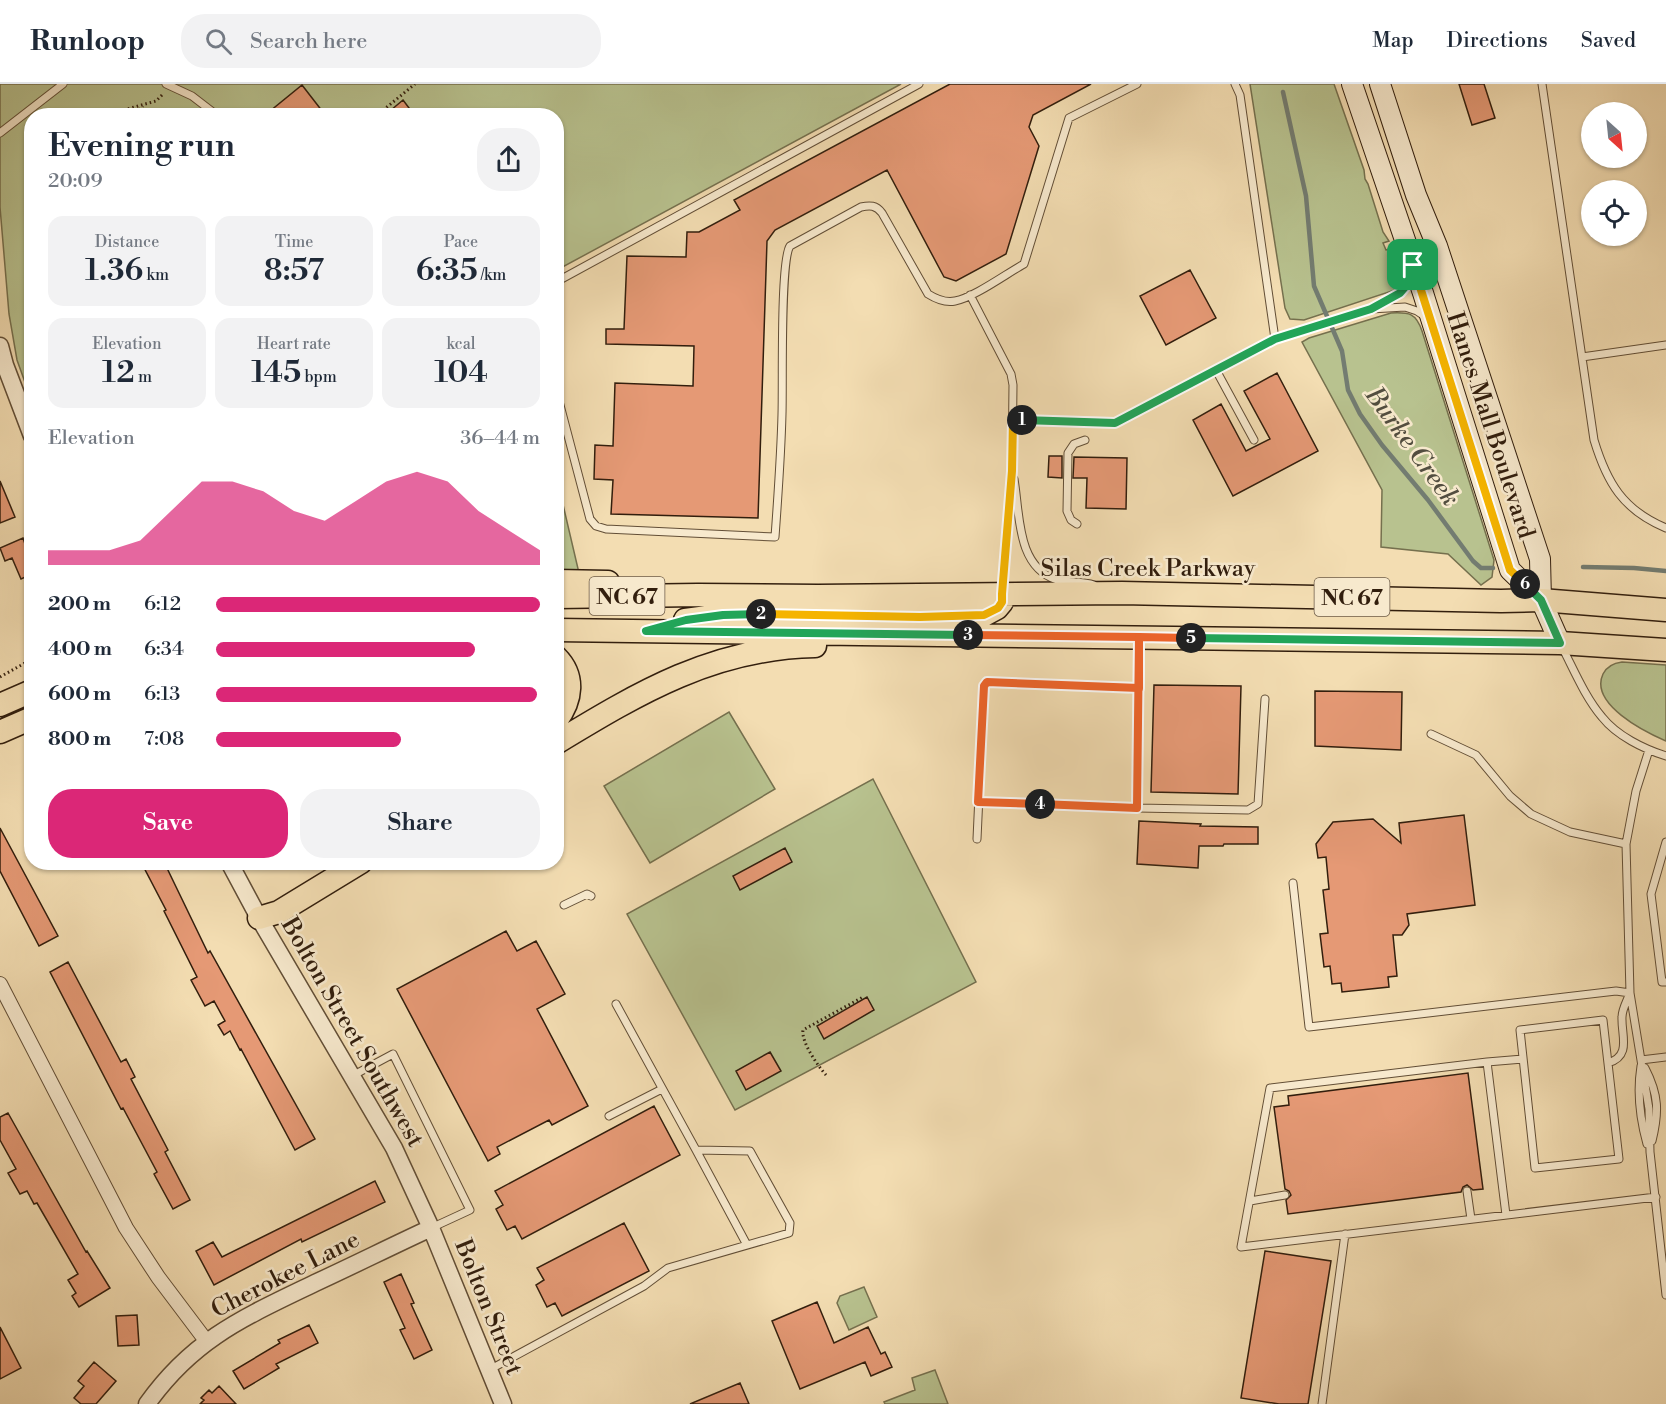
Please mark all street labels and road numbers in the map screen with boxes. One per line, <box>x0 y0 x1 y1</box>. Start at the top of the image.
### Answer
street label: Hanes Mall Boulevard <box>1439 308 1541 543</box>
street label: Silas Creek Parkway <box>1041 554 1256 584</box>
road number: NC 67 <box>590 577 664 615</box>
road number: NC 67 <box>1314 578 1390 616</box>
street label: Bolton Street Southwest <box>274 911 430 1153</box>
street label: Cherokee Lane <box>206 1225 365 1325</box>
street label: Bolton Street <box>447 1234 529 1380</box>

